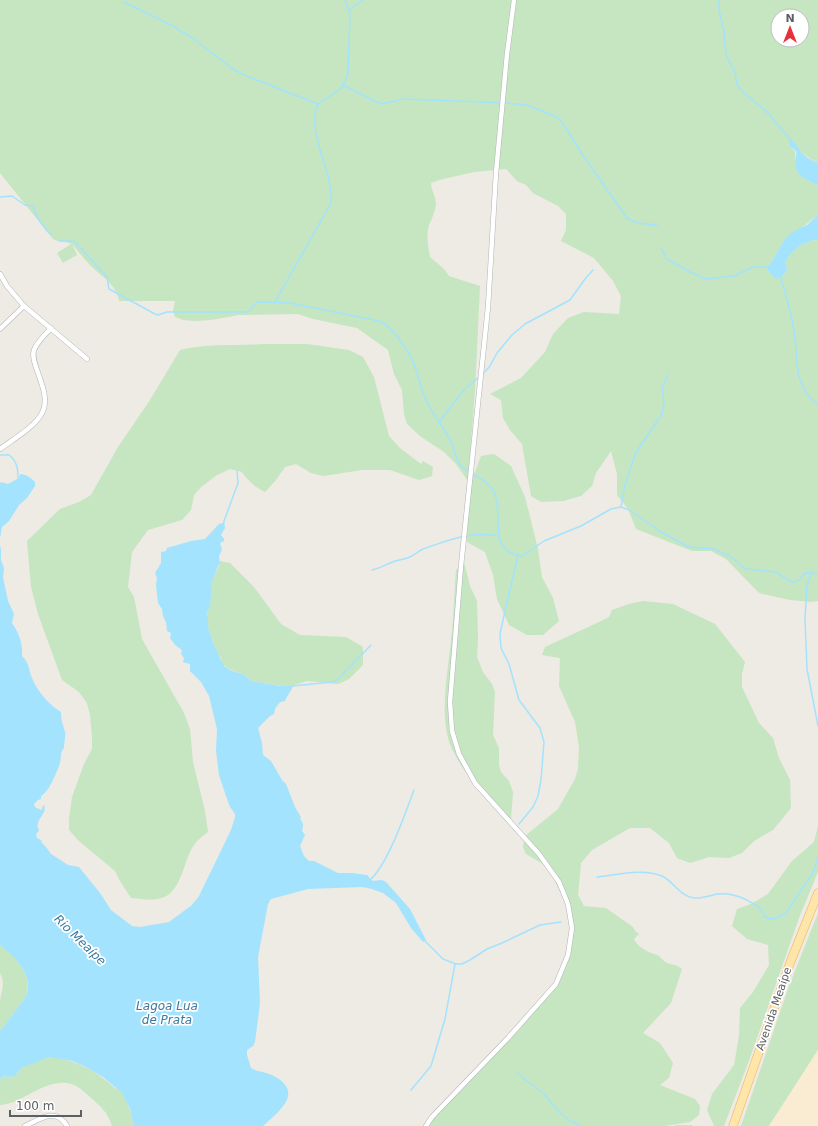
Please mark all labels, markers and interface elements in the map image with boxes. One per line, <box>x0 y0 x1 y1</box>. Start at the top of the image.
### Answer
north arrow <box>770 8 810 48</box>
text: N <box>785 12 795 25</box>
water label: Rio Meaípe <box>51 912 109 968</box>
street label: Avenida Meaípe <box>754 965 794 1052</box>
water label: Lagoa Lua de Prata <box>136 999 198 1027</box>
scale bar <box>10 1092 81 1118</box>
text: 100 m <box>16 1099 54 1113</box>

